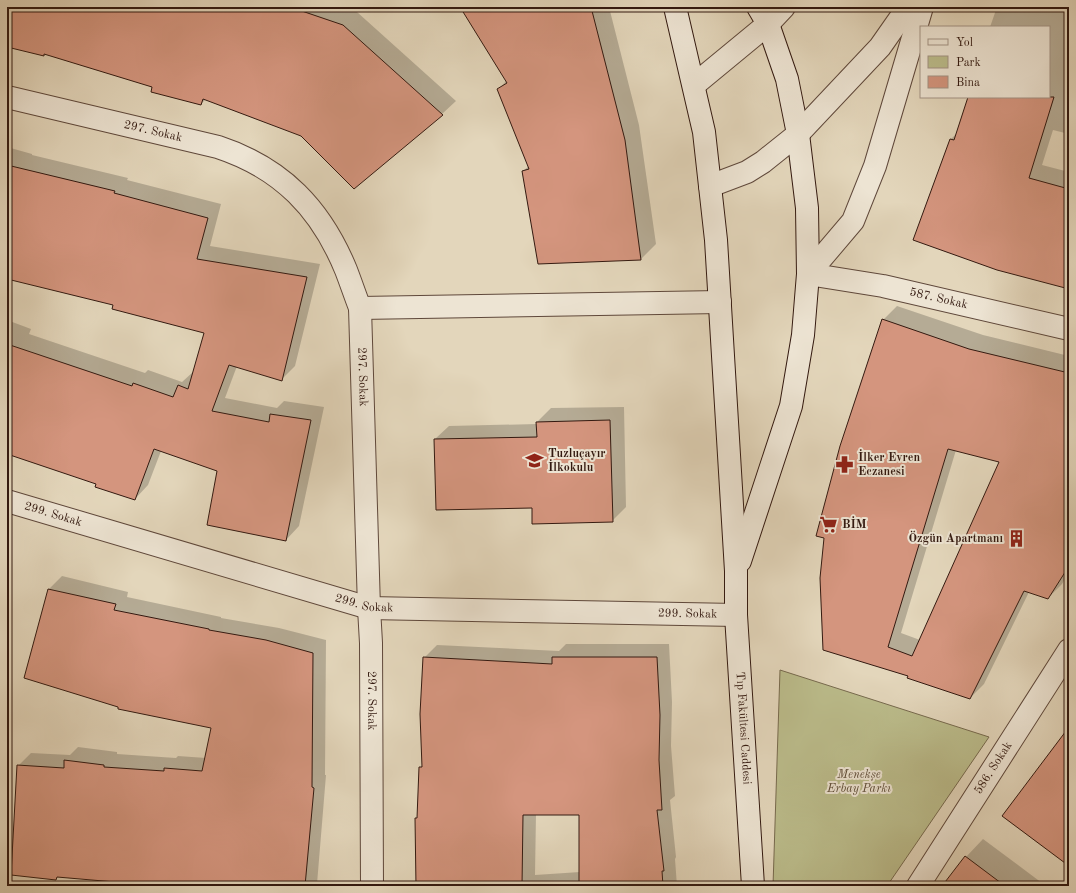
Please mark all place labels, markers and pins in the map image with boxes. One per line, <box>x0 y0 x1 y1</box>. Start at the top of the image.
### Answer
place label: Tuzluçayır İlkokulu <box>548 448 605 474</box>
place label: İlker Evren Eczanesi <box>858 449 920 478</box>
school or university icon: Tuzluçayır İlkokulu <box>525 451 545 471</box>
pharmacy icon: İlker Evren Eczanesi <box>835 455 855 475</box>
supermarket icon: BİM <box>819 515 839 535</box>
place label: BİM <box>842 516 867 531</box>
building icon: Özgün Apartmanı <box>1006 529 1026 549</box>
place label: Özgün Apartmanı <box>908 530 1003 545</box>

